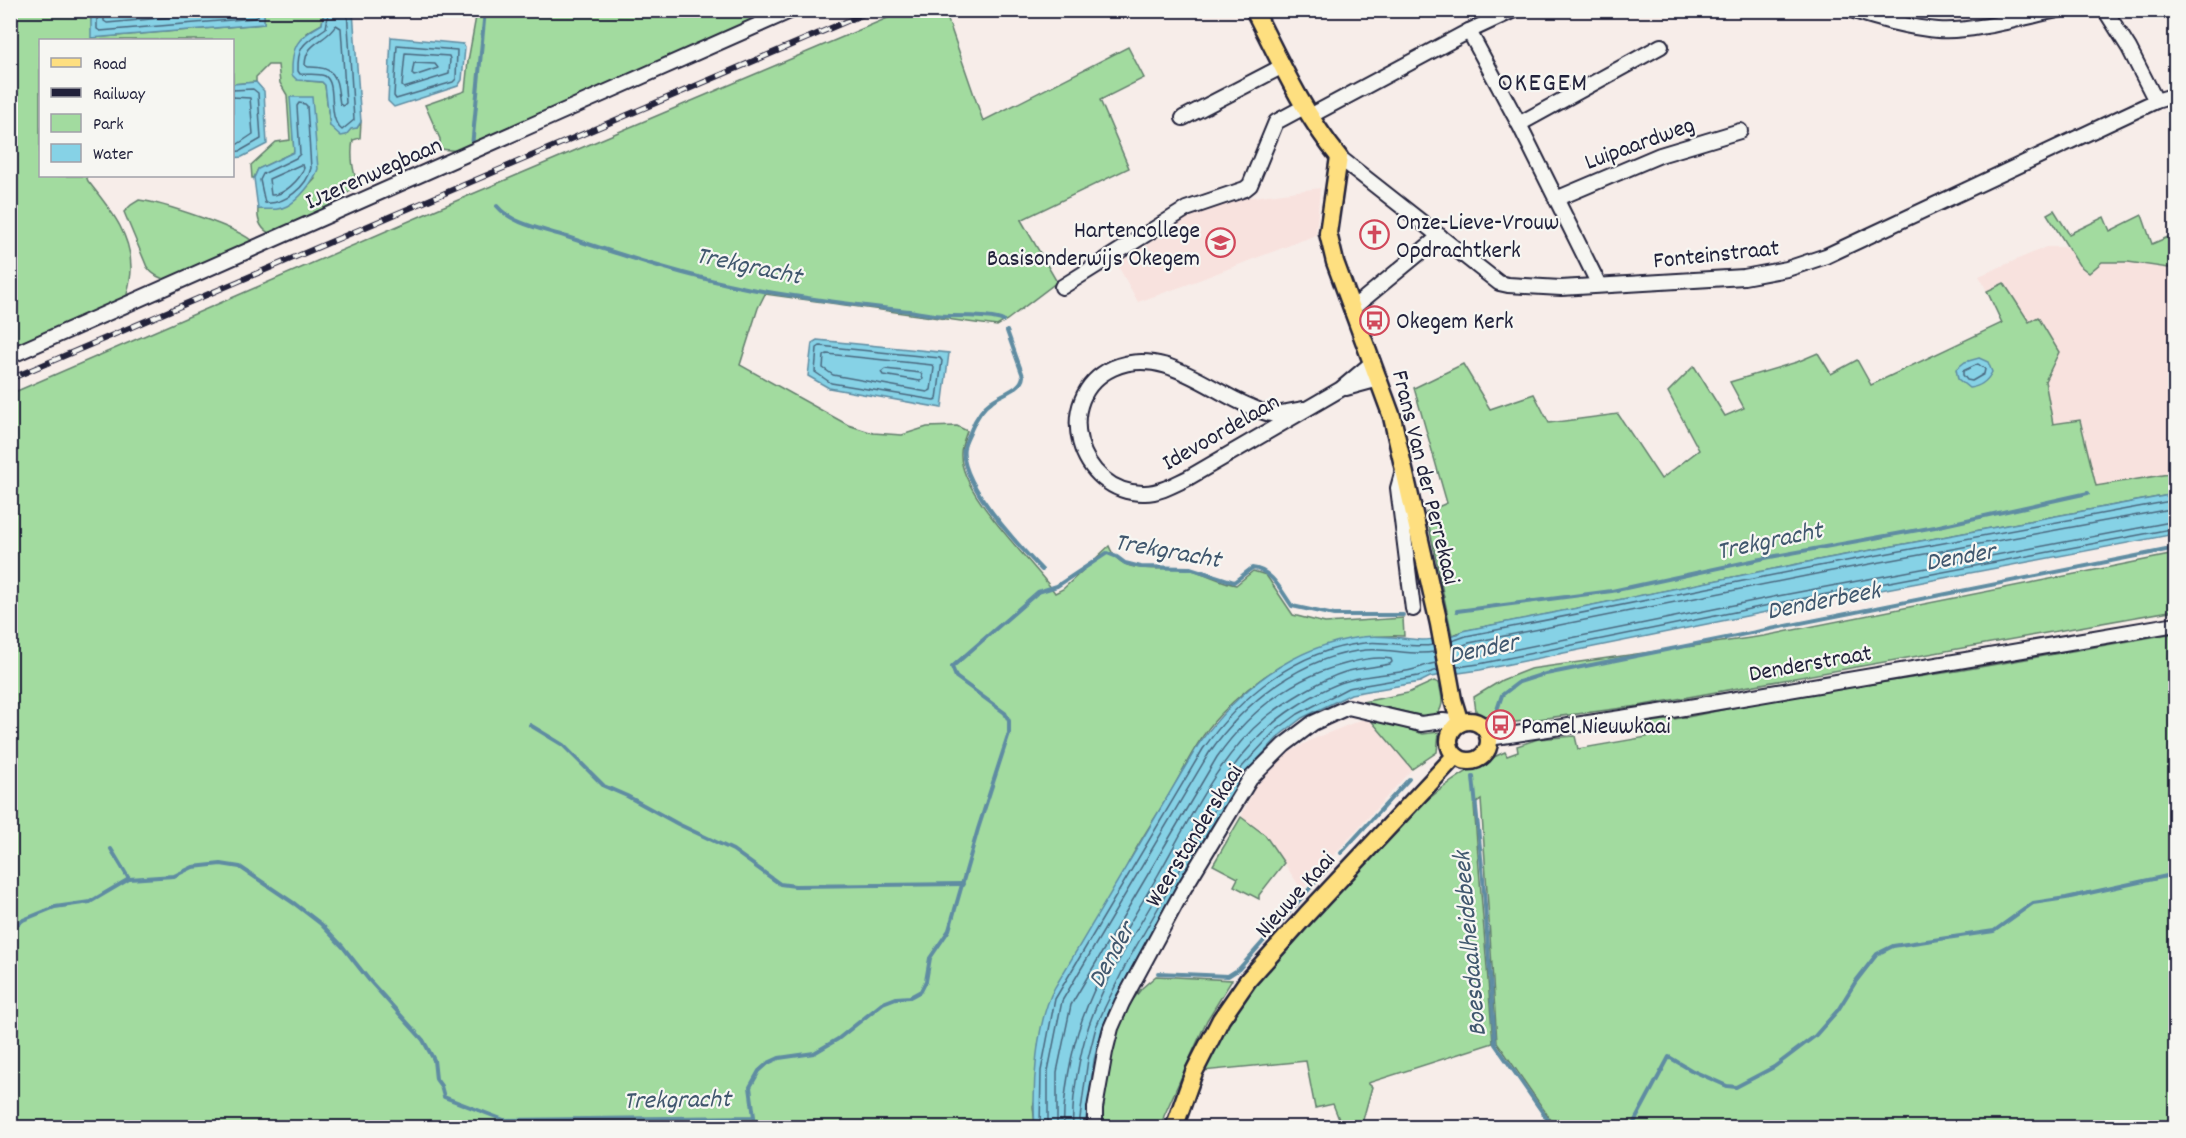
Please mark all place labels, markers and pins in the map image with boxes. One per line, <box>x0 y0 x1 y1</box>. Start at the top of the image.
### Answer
place label: Onze-Lieve-Vrouw Opdrachtkerk <box>1396 207 1559 269</box>
place label: Hartencollege Basisonderwijs Okegem <box>987 215 1200 277</box>
church icon: Onze-Lieve-Vrouw Opdrachtkerk <box>1359 219 1391 251</box>
school or university icon: Hartencollege Basisonderwijs Okegem <box>1205 227 1237 259</box>
bus stop icon: Okegem Kerk <box>1359 304 1391 336</box>
place label: Okegem Kerk <box>1396 306 1514 340</box>
bus stop icon: Pamel Nieuwkaai <box>1484 709 1516 741</box>
place label: Pamel Nieuwkaai <box>1521 711 1671 745</box>

